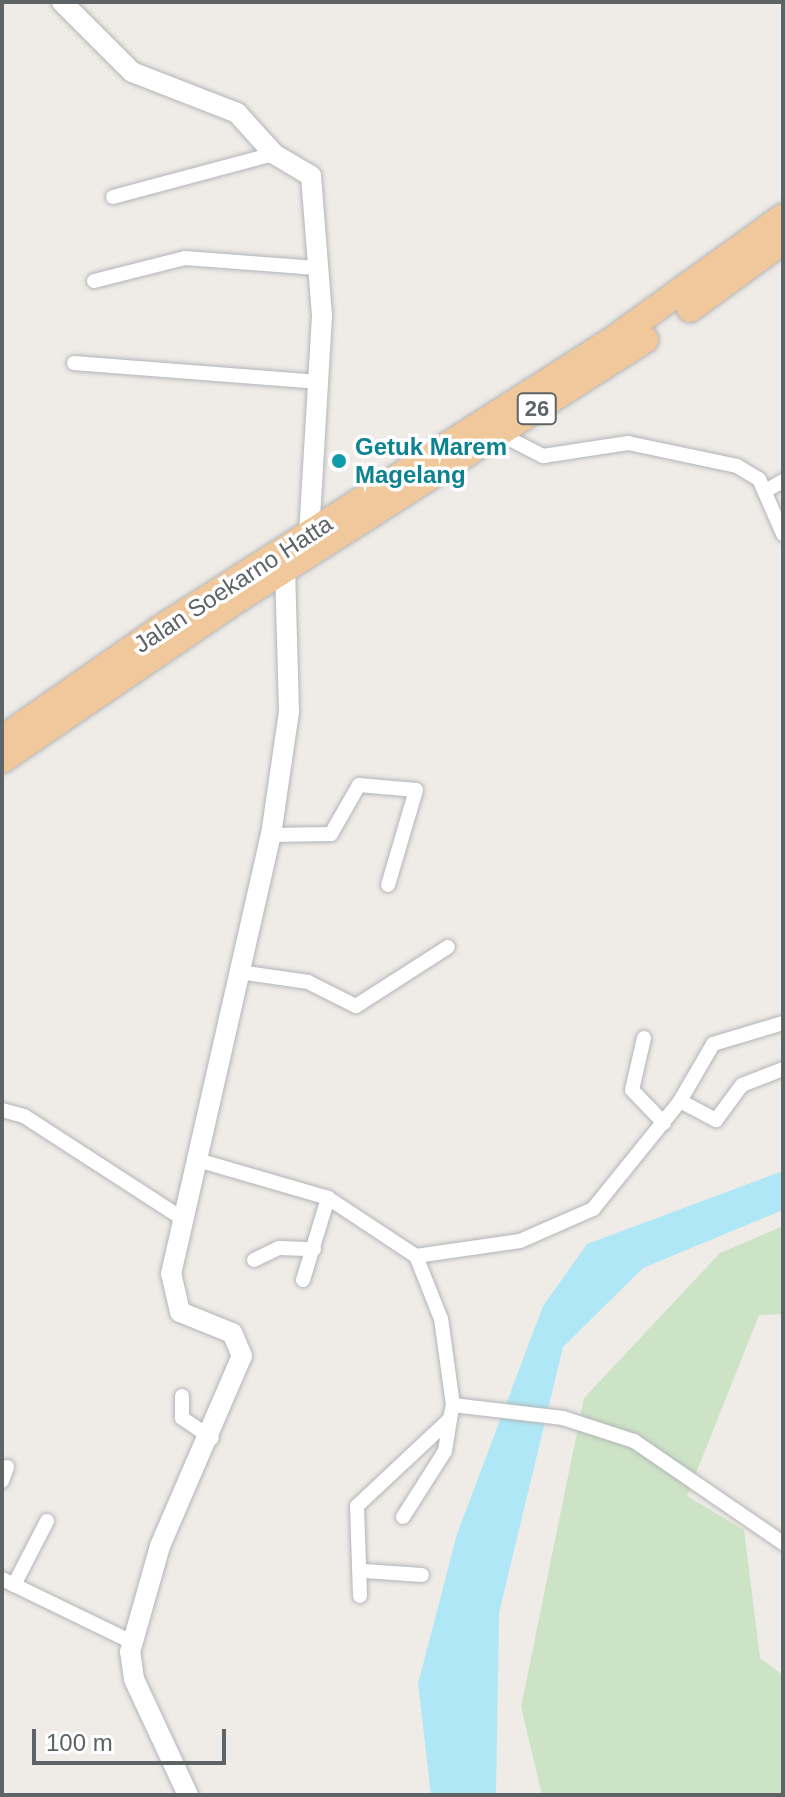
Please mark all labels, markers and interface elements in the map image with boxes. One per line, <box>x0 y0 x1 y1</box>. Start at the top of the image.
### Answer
road number: 26 <box>515 391 559 427</box>
place label: Getuk Marem Magelang <box>355 433 507 489</box>
marker: Getuk Marem Magelang <box>330 452 348 470</box>
street label: Jalan Soekarno Hatta <box>128 509 338 659</box>
scale bar <box>36 1713 230 1763</box>
text: 100 m <box>46 1729 113 1756</box>

